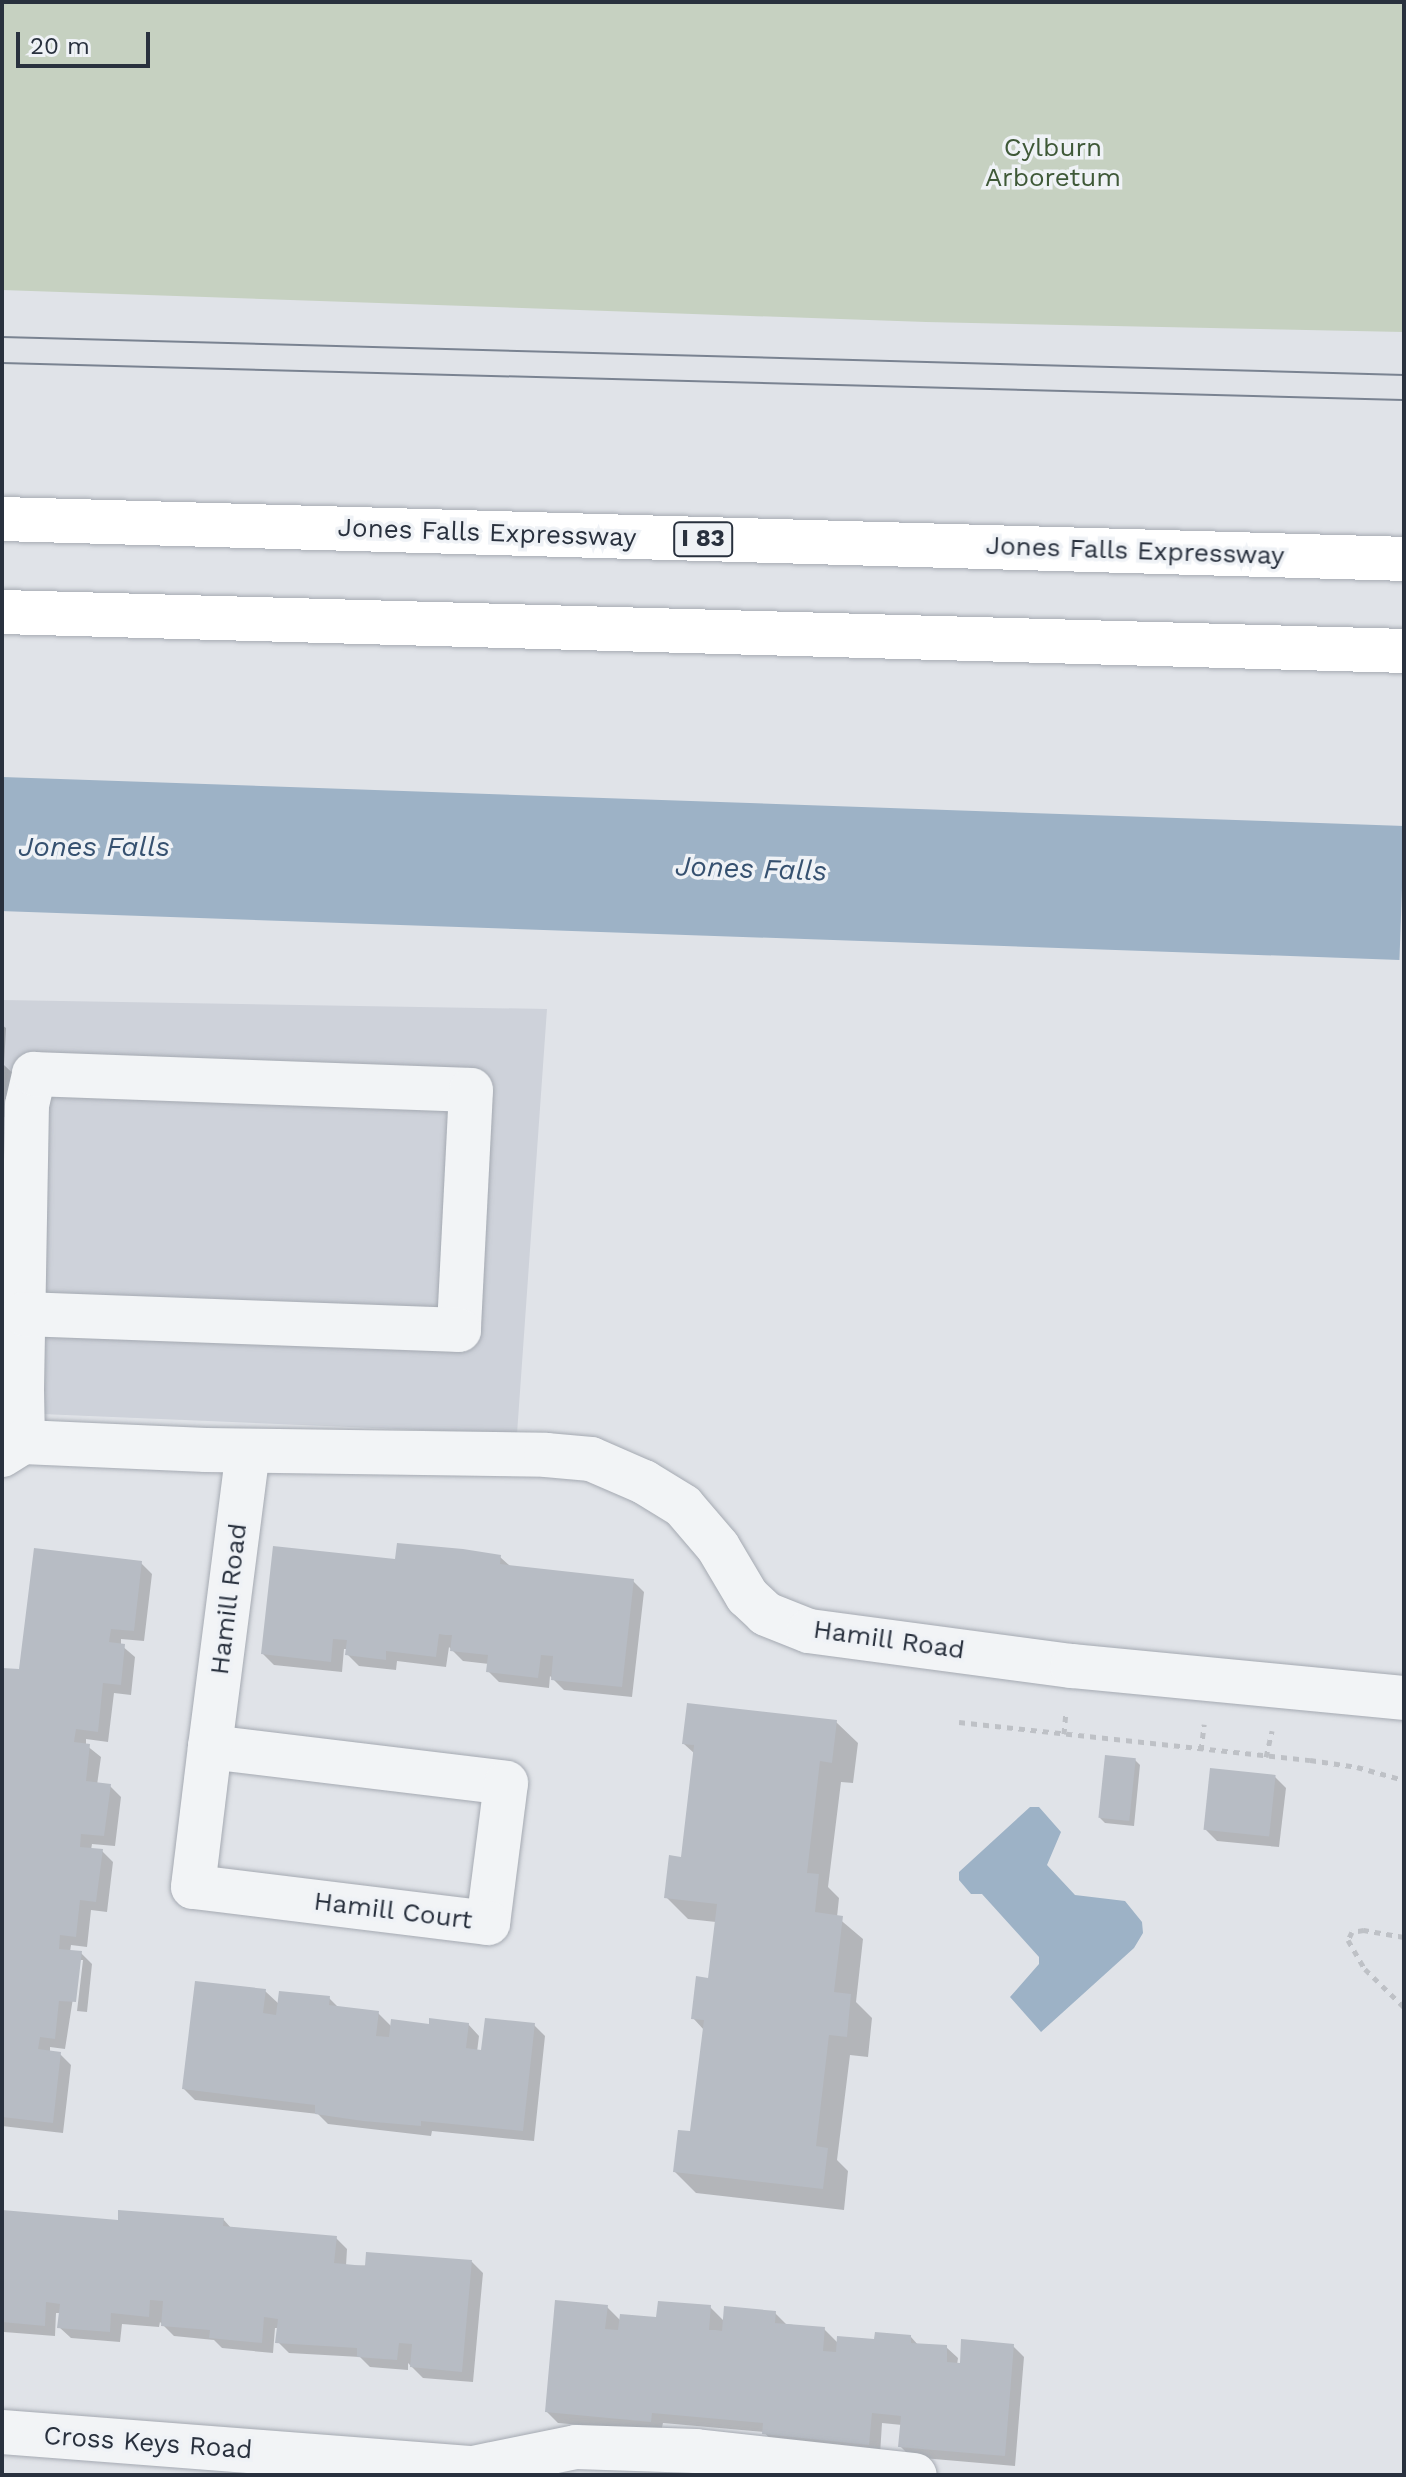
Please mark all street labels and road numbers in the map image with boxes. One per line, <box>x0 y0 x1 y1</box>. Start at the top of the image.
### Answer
street label: Jones Falls Expressway <box>337 512 637 554</box>
road number: I 83 <box>673 519 733 559</box>
street label: Jones Falls Expressway <box>985 530 1285 572</box>
street label: Hamill Road <box>204 1521 254 1677</box>
street label: Hamill Road <box>811 1614 967 1666</box>
street label: Hamill Court <box>312 1886 474 1936</box>
street label: Cross Keys Road <box>42 2420 254 2466</box>

